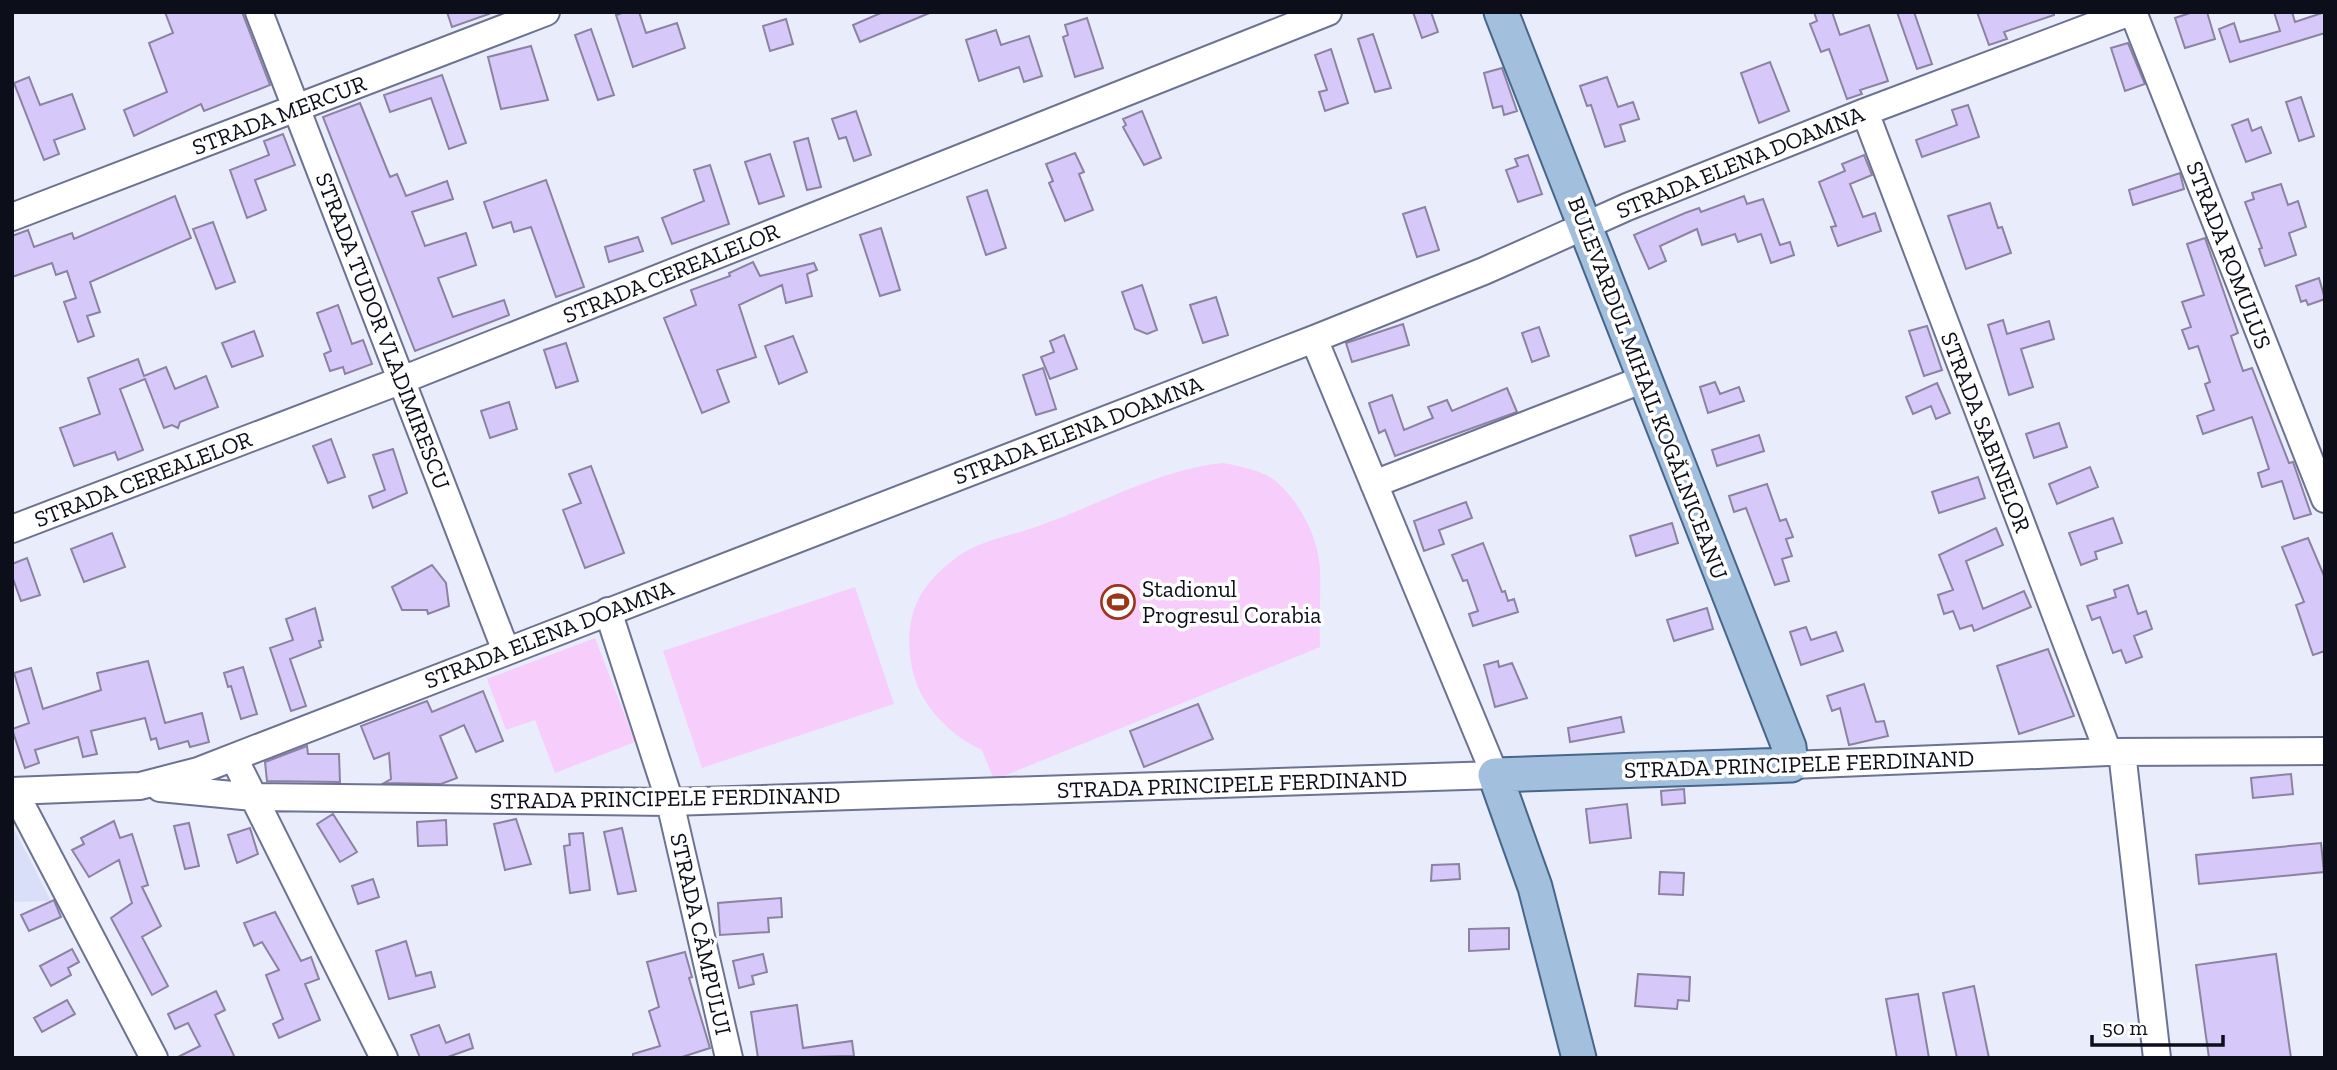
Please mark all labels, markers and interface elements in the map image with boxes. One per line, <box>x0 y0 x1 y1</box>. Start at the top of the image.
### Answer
street label: STRADA MERCUR <box>188 69 370 161</box>
street label: STRADA ELENA DOAMNA <box>1612 99 1869 225</box>
street label: STRADA ROMULUS <box>2180 157 2278 353</box>
street label: STRADA TUDOR VLADIMIRESCU <box>310 169 456 493</box>
street label: BULEVARDUL MIHAIL KOGĂLNICEANU <box>1562 193 1734 583</box>
street label: STRADA CEREALELOR <box>559 217 783 329</box>
street label: STRADA SABINELOR <box>1935 328 2037 536</box>
street label: STRADA ELENA DOAMNA <box>949 369 1208 491</box>
street label: STRADA CEREALELOR <box>30 425 256 533</box>
street label: STRADA ELENA DOAMNA <box>420 573 679 695</box>
place label: Stadionul Progresul Corabia <box>1142 575 1321 629</box>
sports icon: Stadionul Progresul Corabia <box>1099 583 1137 621</box>
street label: STRADA PRINCIPELE FERDINAND <box>1623 744 1975 784</box>
street label: STRADA PRINCIPELE FERDINAND <box>1056 764 1408 804</box>
street label: STRADA PRINCIPELE FERDINAND <box>490 781 840 815</box>
street label: STRADA CÂMPULUI <box>664 830 738 1038</box>
scale bar <box>2092 1004 2223 1048</box>
text: 50 m <box>2102 1015 2148 1040</box>

